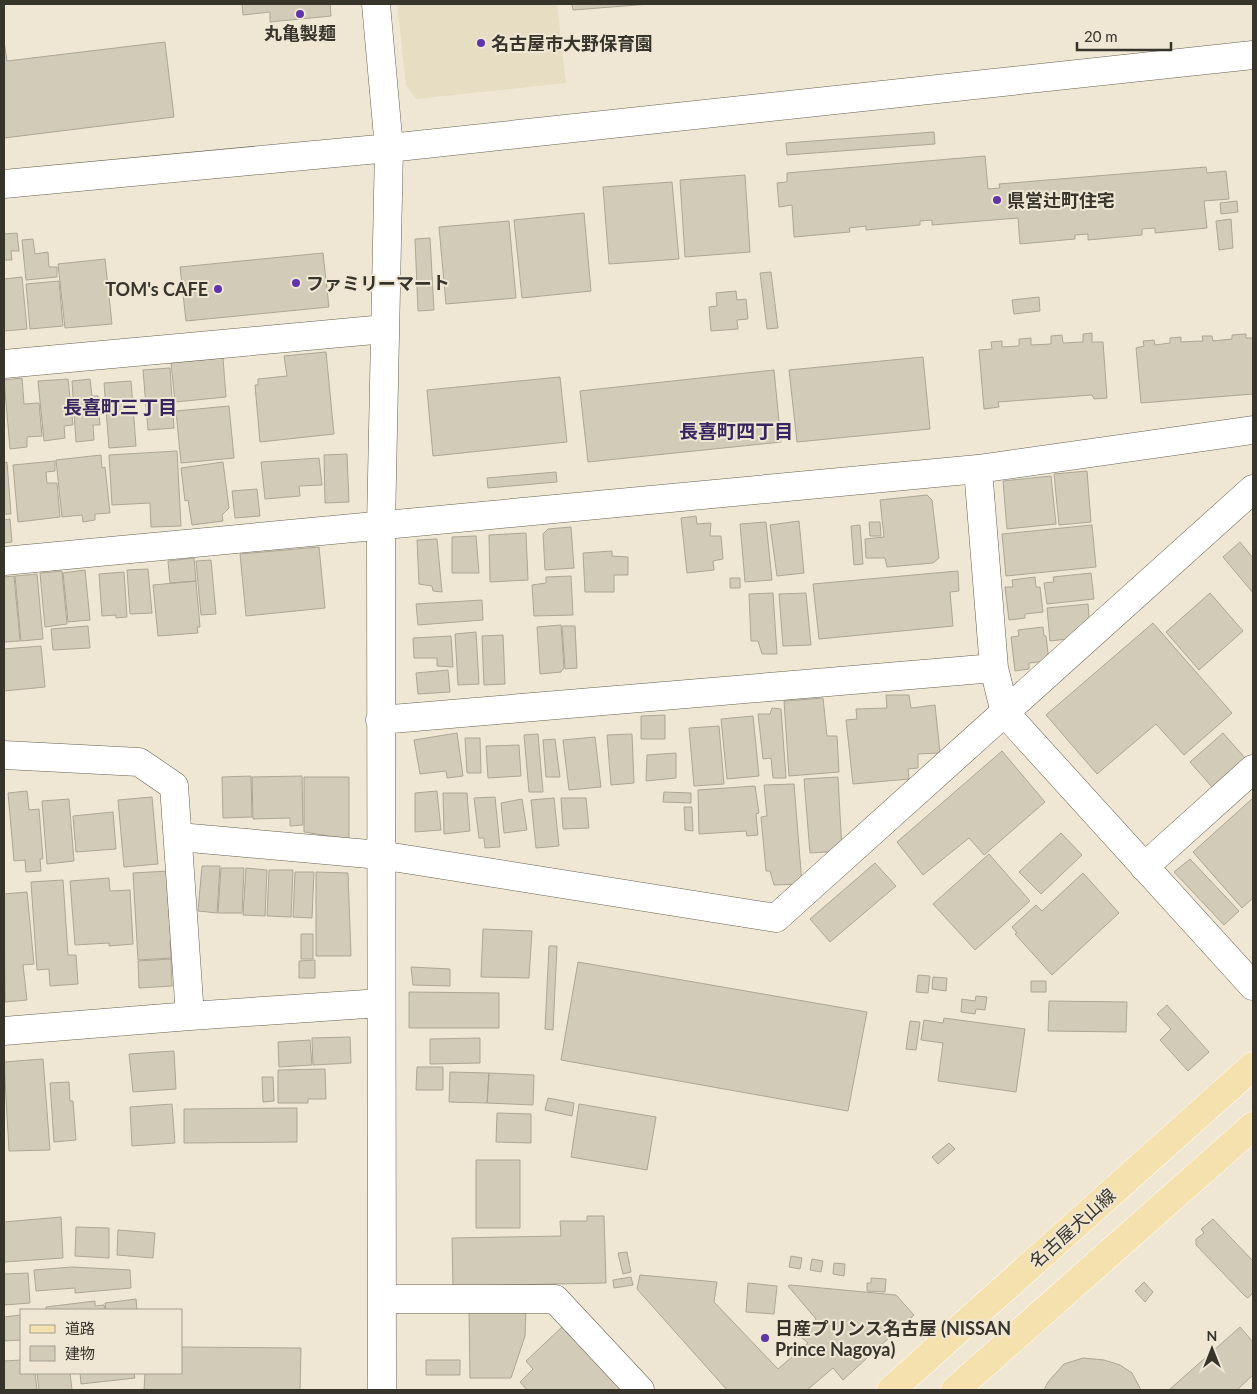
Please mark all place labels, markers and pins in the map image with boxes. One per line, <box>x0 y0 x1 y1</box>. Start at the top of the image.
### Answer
marker: 丸亀製麺 <box>294 8 306 20</box>
place label: 丸亀製麺 <box>264 22 336 44</box>
place label: 名古屋市大野保育園 <box>491 32 653 54</box>
marker: 名古屋市大野保育園 <box>475 37 487 49</box>
place label: 県営辻町住宅 <box>1007 189 1115 211</box>
marker: 県営辻町住宅 <box>991 194 1003 206</box>
place label: ファミリーマート <box>306 272 450 294</box>
marker: ファミリーマート <box>290 277 302 289</box>
place label: TOM's CAFE <box>105 278 208 300</box>
marker: TOM's CAFE <box>212 283 224 295</box>
place label: 日産プリンス名古屋 (NISSAN Prince Nagoya) <box>775 1317 1011 1360</box>
marker: 日産プリンス名古屋 (NISSAN Prince Nagoya) <box>759 1332 771 1344</box>

